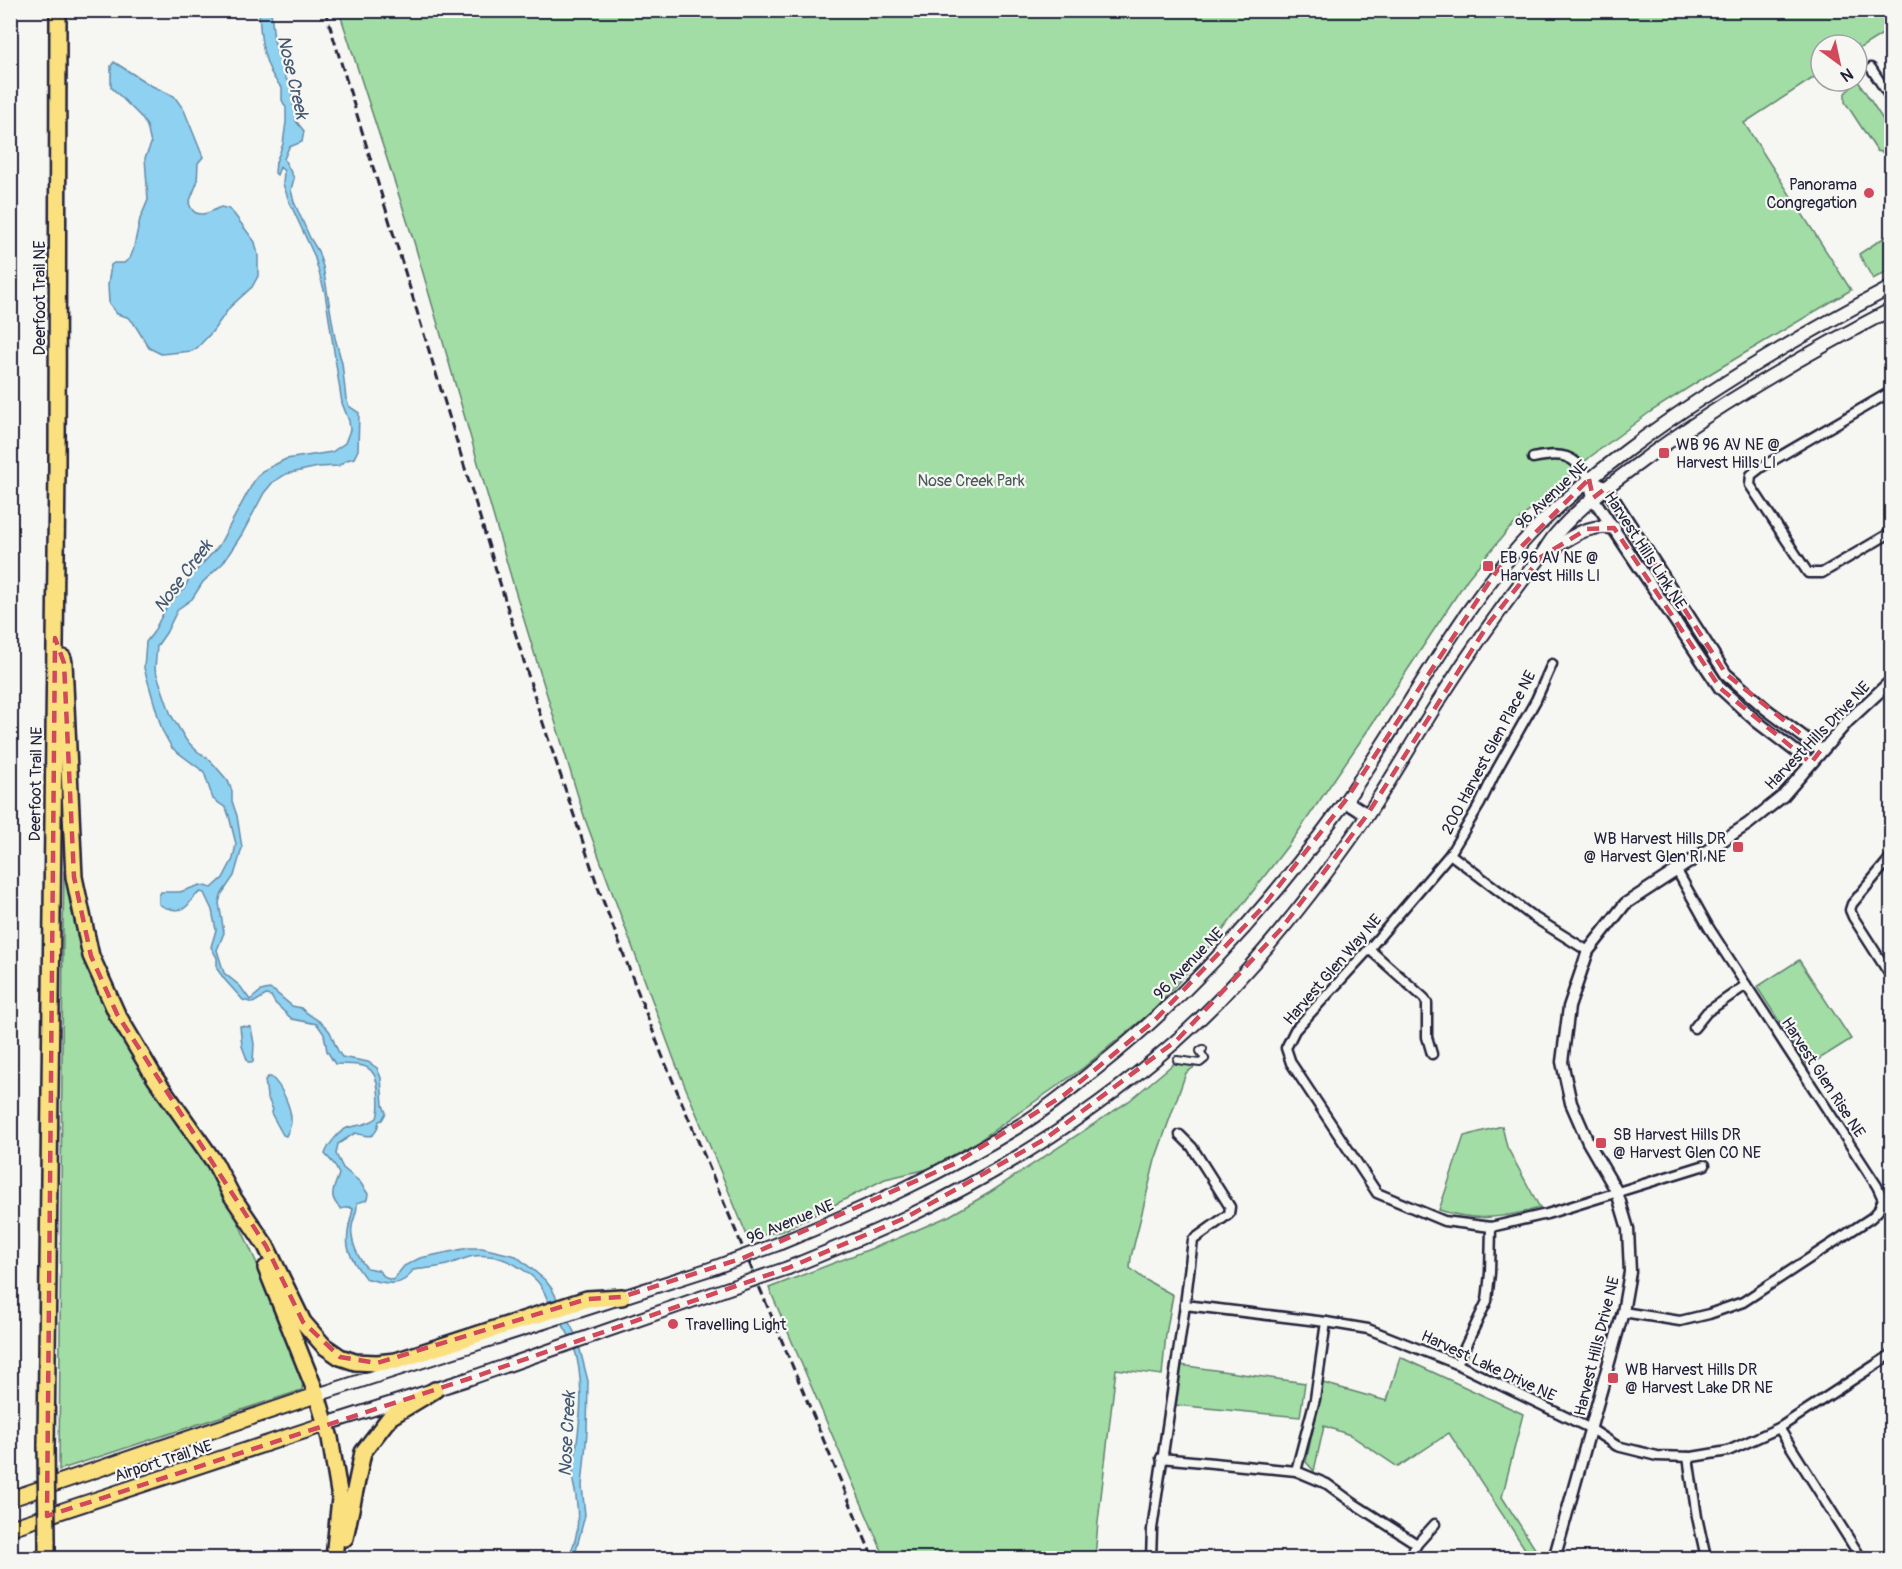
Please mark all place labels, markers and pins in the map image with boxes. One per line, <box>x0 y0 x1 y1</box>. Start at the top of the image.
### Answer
place label: Panorama Congregation <box>1767 175 1857 213</box>
marker: Panorama Congregation <box>1862 186 1876 200</box>
place label: WB 96 AV NE @ Harvest Hills LI <box>1676 435 1780 473</box>
marker: WB 96 AV NE @ Harvest Hills LI <box>1657 446 1671 460</box>
place label: EB 96 AV NE @ Harvest Hills LI <box>1500 548 1600 586</box>
marker: EB 96 AV NE @ Harvest Hills LI <box>1481 559 1495 573</box>
place label: WB Harvest Hills DR @ Harvest Glen RI NE <box>1584 829 1726 867</box>
marker: WB Harvest Hills DR @ Harvest Glen RI NE <box>1731 840 1745 854</box>
place label: SB Harvest Hills DR @ Harvest Glen CO NE <box>1613 1125 1761 1163</box>
marker: SB Harvest Hills DR @ Harvest Glen CO NE <box>1594 1136 1608 1150</box>
place label: Travelling Light <box>685 1315 787 1335</box>
marker: Travelling Light <box>666 1317 680 1331</box>
place label: WB Harvest Hills DR @ Harvest Lake DR NE <box>1625 1360 1773 1398</box>
marker: WB Harvest Hills DR @ Harvest Lake DR NE <box>1606 1371 1620 1385</box>

